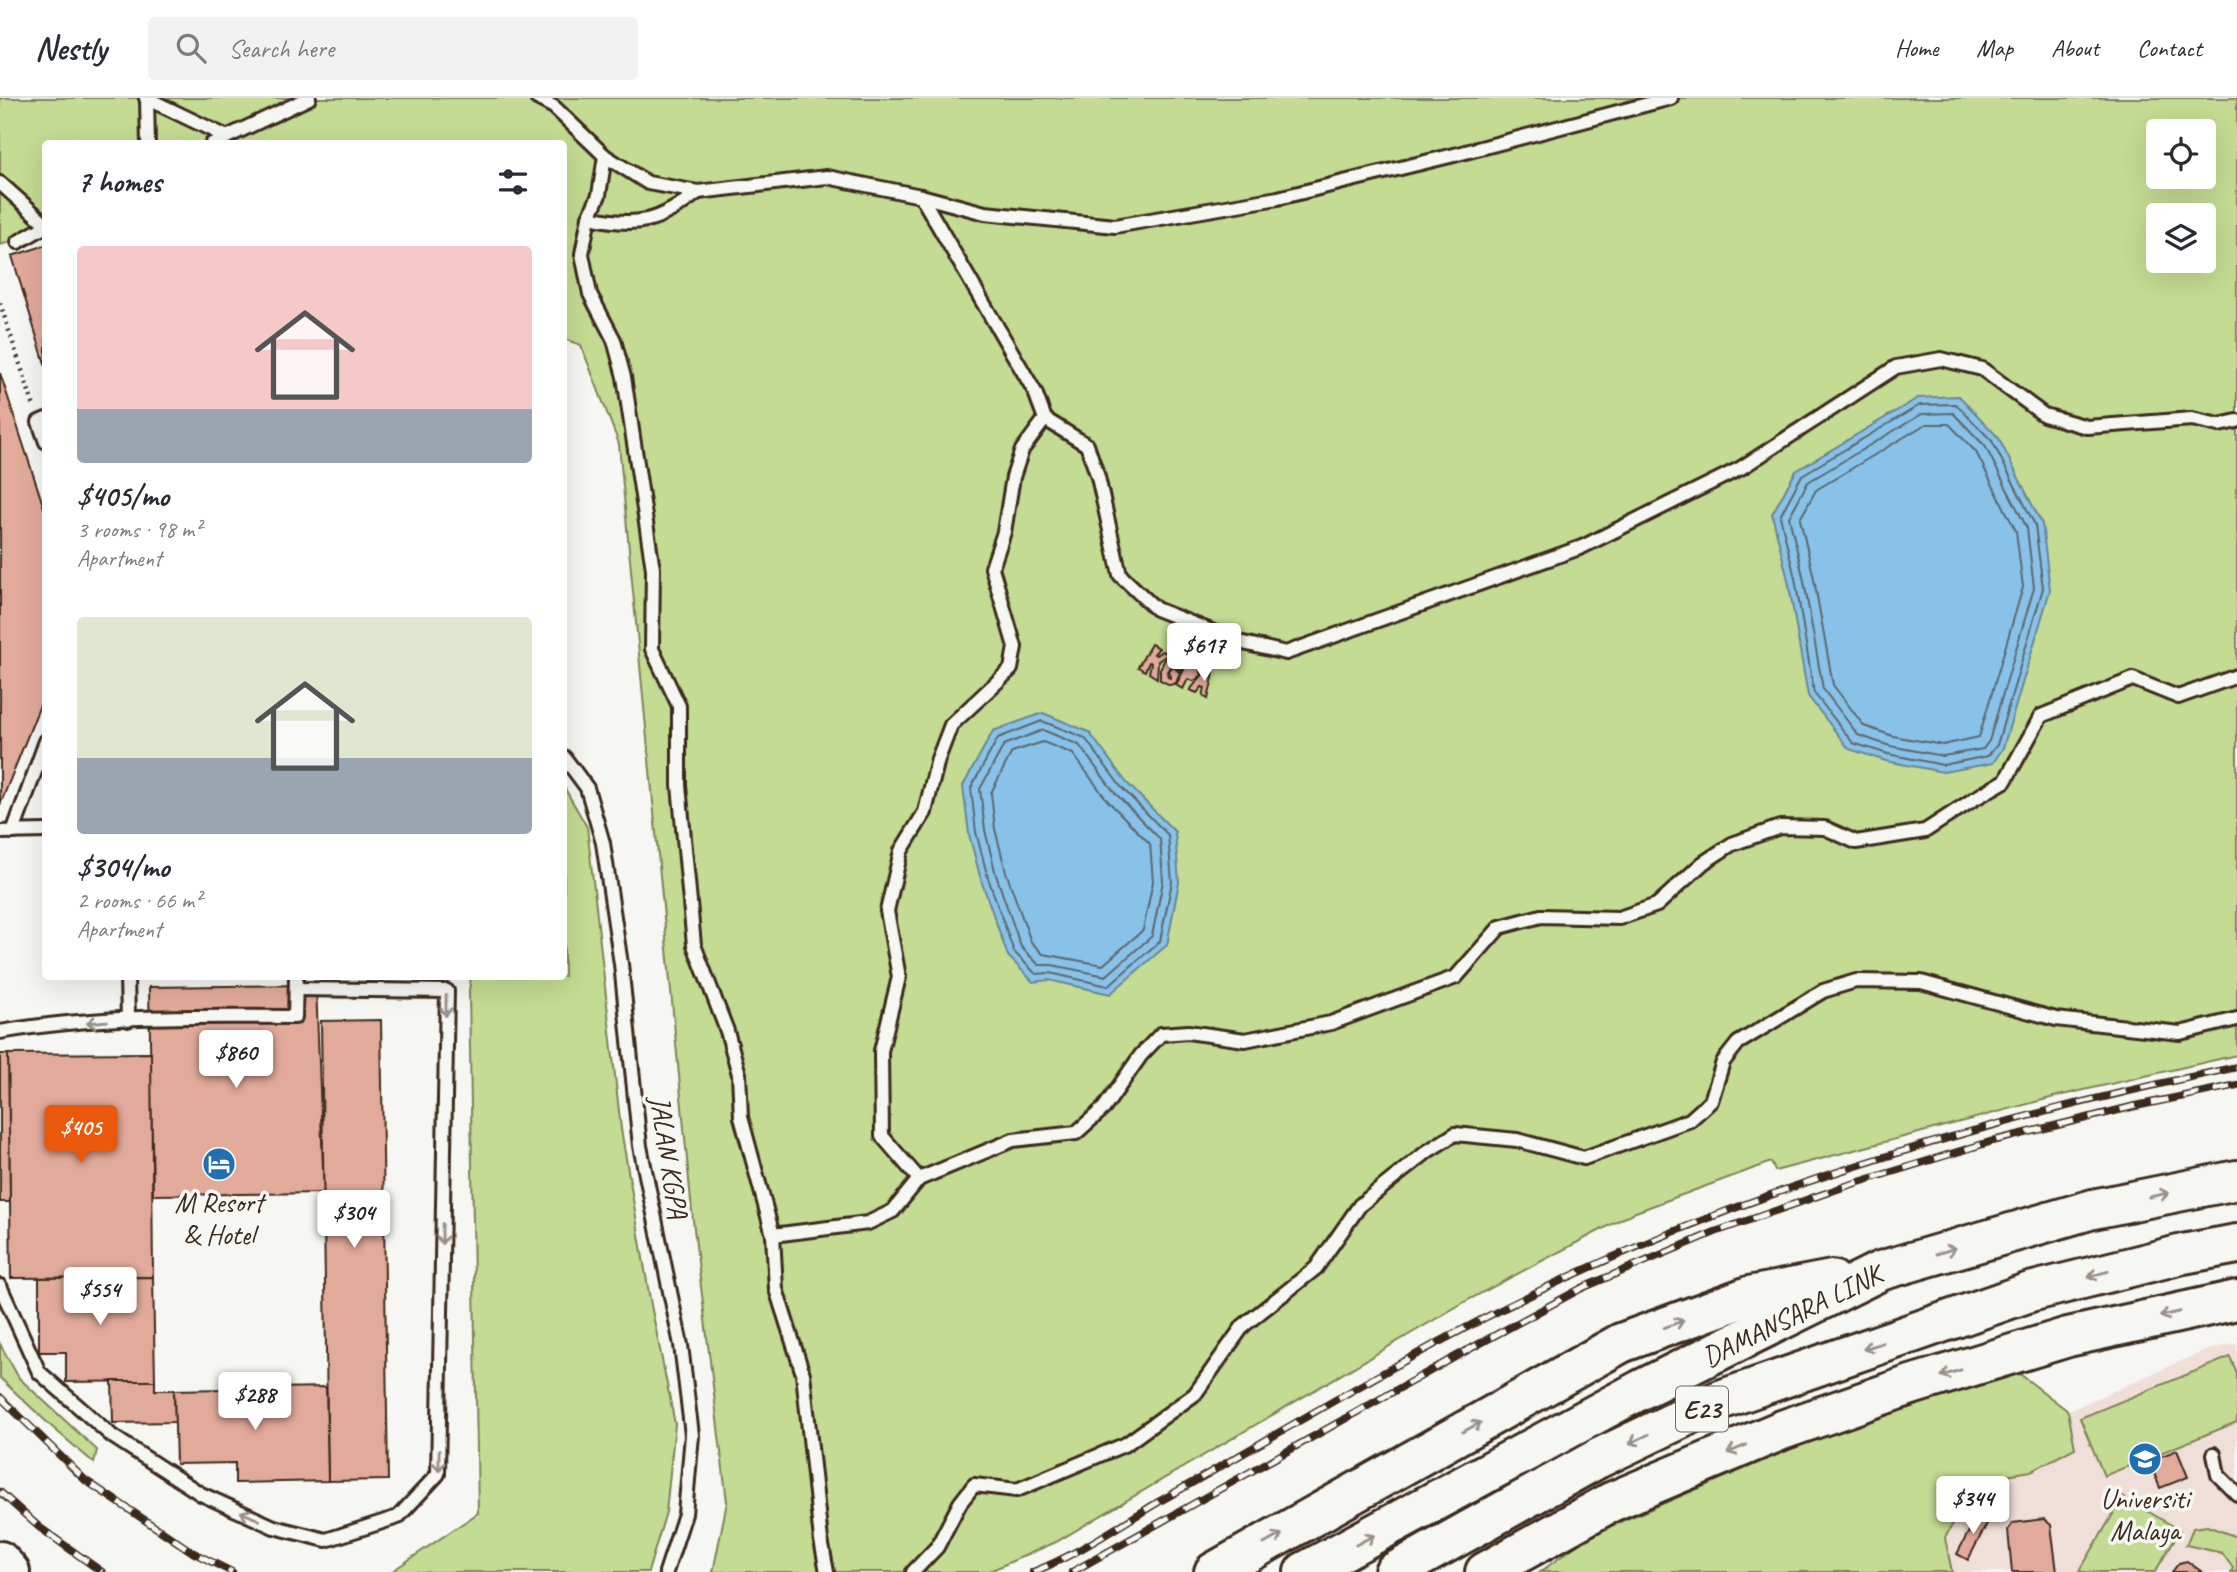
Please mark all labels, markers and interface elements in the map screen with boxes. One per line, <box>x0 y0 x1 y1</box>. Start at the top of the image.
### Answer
search box <box>148 17 638 80</box>
text: Nestly <box>35 27 106 69</box>
icon: search <box>172 29 210 67</box>
text: Search here <box>228 32 334 65</box>
text: Home <box>1895 33 1938 63</box>
text: Map <box>1976 33 2013 63</box>
text: About <box>2051 33 2099 63</box>
text: Contact <box>2137 33 2202 63</box>
map controls <box>2146 119 2216 273</box>
button: locate <box>2146 119 2216 189</box>
text: 7 homes <box>77 163 162 201</box>
icon: filters <box>494 163 532 201</box>
button: layers <box>2146 203 2216 273</box>
icon: home <box>242 292 368 418</box>
text: $405/mo <box>77 477 169 515</box>
text: 3 rooms · 98 m² <box>77 515 201 544</box>
text: Apartment <box>77 544 162 573</box>
pin: $617 <box>1163 624 1245 683</box>
text: $617 <box>1183 631 1225 660</box>
icon: home <box>242 663 368 789</box>
text: $304/mo <box>77 848 169 886</box>
text: 2 rooms · 66 m² <box>77 886 201 915</box>
text: Apartment <box>77 915 162 944</box>
one-way arrow <box>439 995 453 1018</box>
one-way arrow <box>86 1016 109 1029</box>
pin: $860 <box>195 1030 277 1090</box>
text: $860 <box>215 1038 257 1067</box>
street label: JALAN KGPA <box>642 1091 697 1222</box>
pin: $405 <box>40 1105 122 1165</box>
text: $405 <box>60 1113 102 1142</box>
hotel icon: M Resort & Hotel <box>200 1145 238 1183</box>
place label: M Resort & Hotel <box>175 1185 267 1252</box>
one-way arrow <box>2147 1187 2170 1201</box>
pin: $304 <box>313 1190 395 1250</box>
text: $304 <box>333 1198 375 1227</box>
one-way arrow <box>436 1222 449 1245</box>
one-way arrow <box>1935 1244 1957 1257</box>
street label: DAMANSARA LINK <box>1696 1254 1891 1374</box>
pin: $554 <box>59 1268 141 1327</box>
one-way arrow <box>2088 1268 2110 1281</box>
text: $554 <box>80 1275 120 1304</box>
one-way arrow <box>2159 1308 2182 1321</box>
one-way arrow <box>1662 1317 1684 1329</box>
one-way arrow <box>1862 1340 1884 1353</box>
one-way arrow <box>1940 1368 1962 1380</box>
pin: $288 <box>214 1372 296 1432</box>
text: $288 <box>234 1380 276 1409</box>
road number: E23 <box>1676 1386 1728 1432</box>
one-way arrow <box>1461 1420 1481 1434</box>
one-way arrow <box>1629 1433 1650 1446</box>
school or university icon: Universiti Malaya <box>2126 1440 2164 1478</box>
one-way arrow <box>1726 1444 1748 1457</box>
one-way arrow <box>432 1450 445 1473</box>
pin: $344 <box>1932 1476 2014 1536</box>
place label: Universiti Malaya <box>2100 1481 2193 1548</box>
text: $344 <box>1952 1484 1994 1513</box>
one-way arrow <box>239 1509 261 1522</box>
one-way arrow <box>1263 1532 1283 1546</box>
one-way arrow <box>1354 1532 1374 1546</box>

